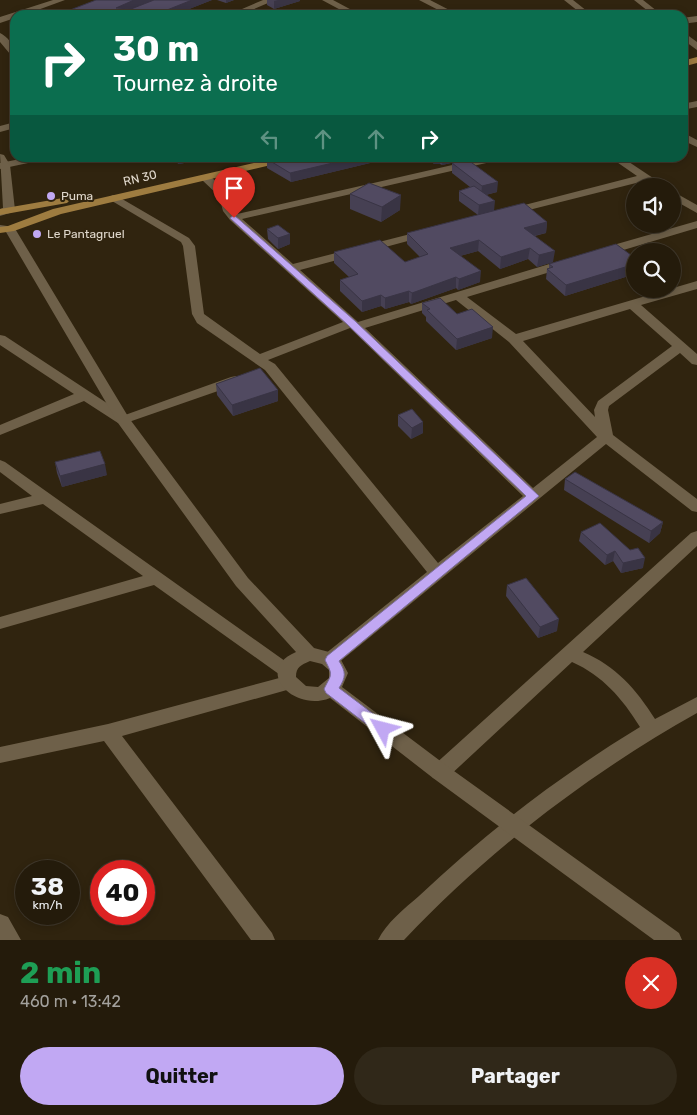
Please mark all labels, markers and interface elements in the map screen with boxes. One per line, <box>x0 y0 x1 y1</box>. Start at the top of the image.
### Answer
text: 30 m <box>113 28 199 70</box>
icon: right <box>30 30 95 95</box>
text: Tournez à droite <box>113 70 278 97</box>
icon: left <box>256 125 284 153</box>
icon: ahead <box>309 125 337 153</box>
icon: ahead <box>362 125 390 153</box>
icon: right <box>415 125 443 153</box>
street label: RN 30 <box>122 167 158 189</box>
pin <box>213 167 255 218</box>
icon: arrive <box>220 174 248 202</box>
map controls <box>626 178 681 298</box>
button: sound <box>626 178 681 233</box>
place label: Puma <box>61 189 93 203</box>
marker: Puma <box>45 190 57 202</box>
place label: Le Pantagruel <box>47 227 125 241</box>
marker: Le Pantagruel <box>31 228 43 240</box>
button: search <box>626 243 681 298</box>
position arrow <box>356 702 408 754</box>
speed limit sign: 40 <box>90 860 155 925</box>
text: 38 <box>31 872 64 901</box>
text: km/h <box>33 898 62 912</box>
text: 2 min <box>20 955 101 991</box>
button: close <box>625 957 677 1009</box>
text: 460 m · 13:42 <box>20 992 121 1011</box>
button: Quitter <box>20 1047 344 1105</box>
button: Partager <box>354 1047 677 1105</box>

